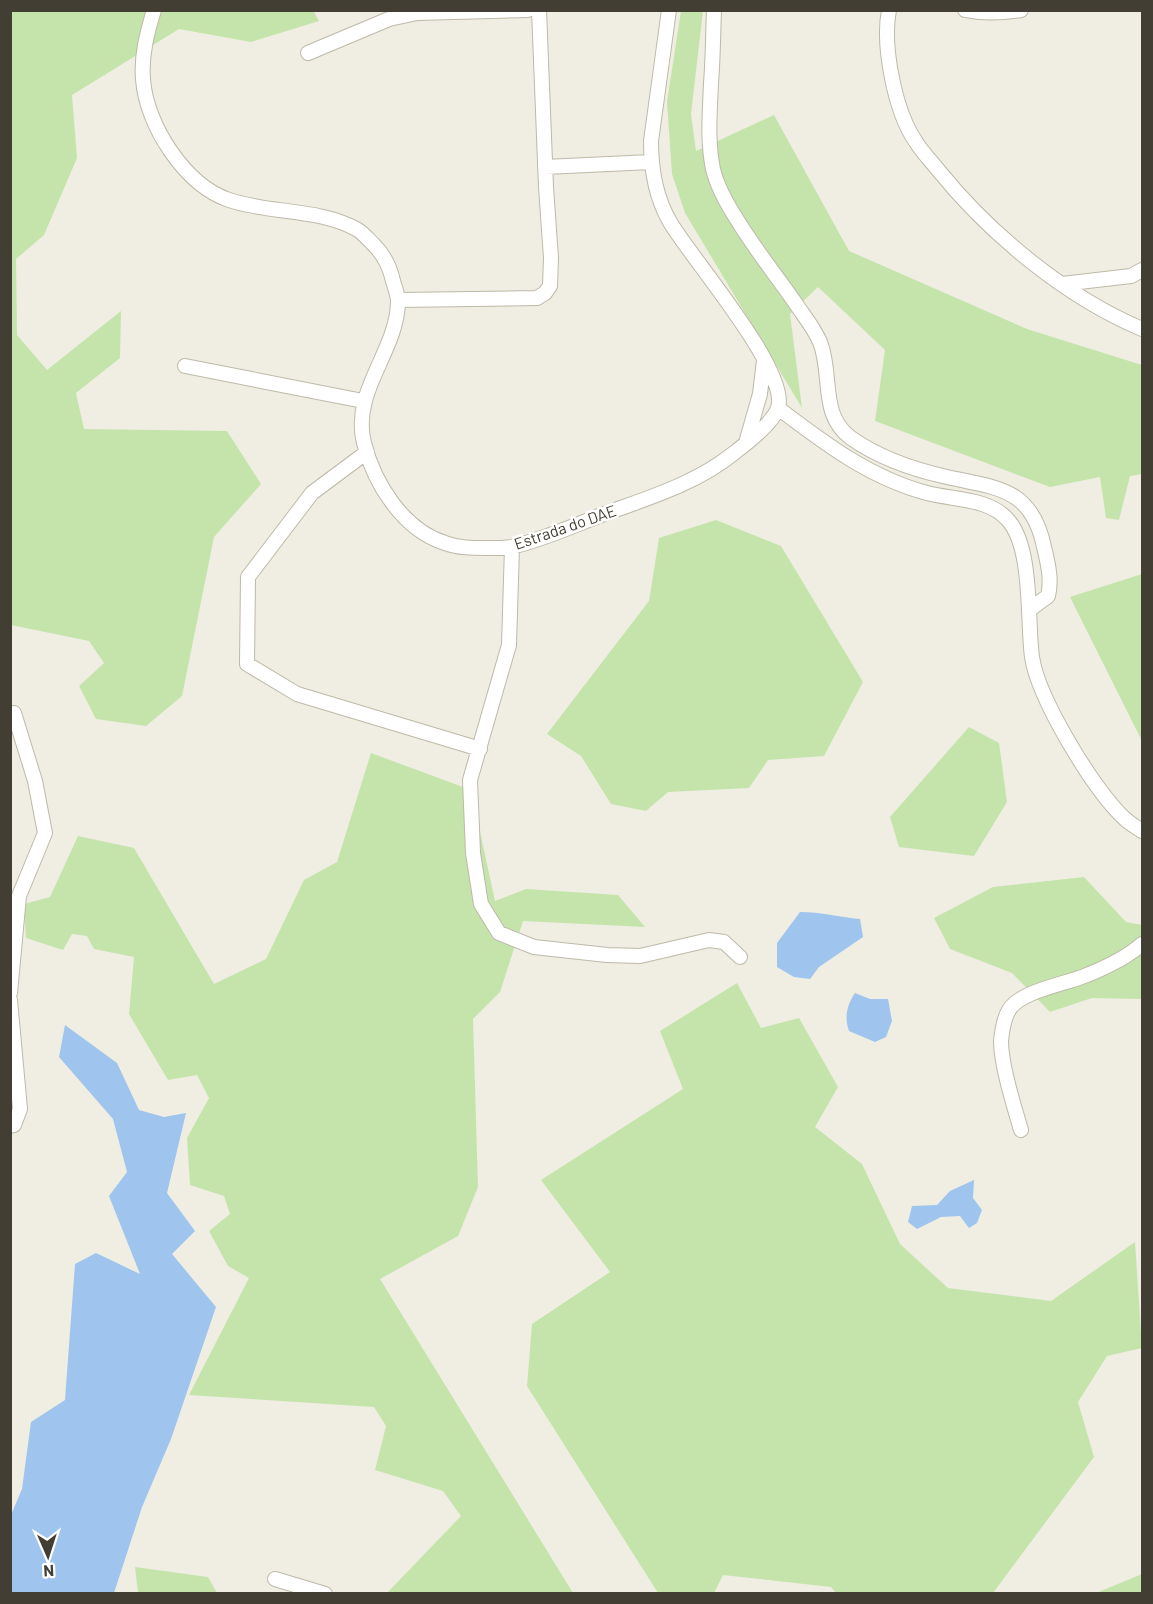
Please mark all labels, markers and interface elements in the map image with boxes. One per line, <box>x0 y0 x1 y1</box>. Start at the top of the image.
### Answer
street label: Estrada do DAE <box>511 500 618 553</box>
north arrow <box>18 1526 78 1586</box>
text: N <box>43 1562 55 1581</box>

